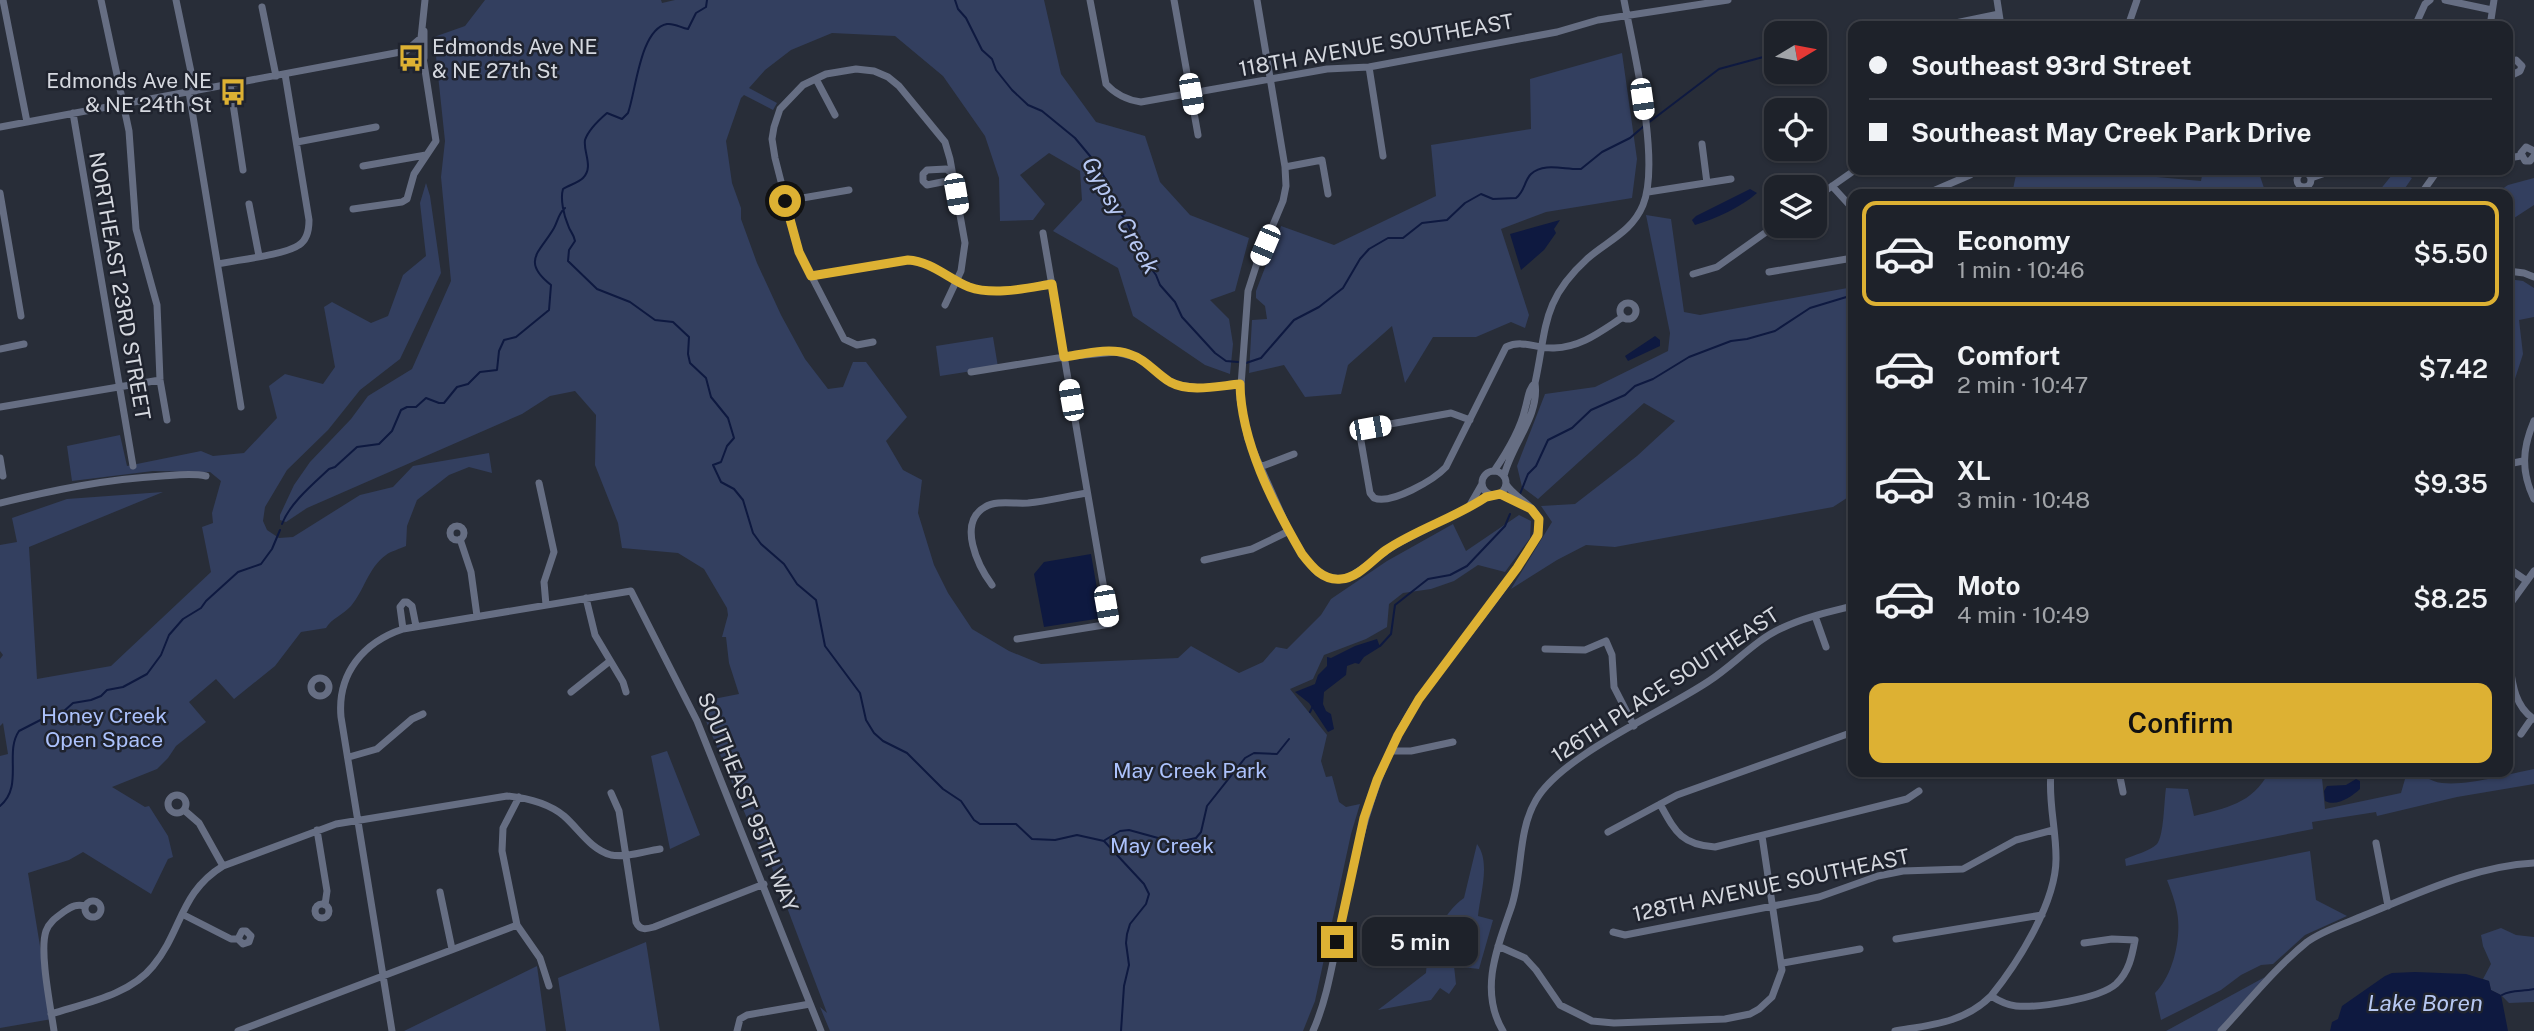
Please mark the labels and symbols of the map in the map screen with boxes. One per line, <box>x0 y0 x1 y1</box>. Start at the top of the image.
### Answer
street label: 118TH AVENUE SOUTHEAST <box>1237 9 1515 81</box>
north arrow <box>1764 21 1827 84</box>
place label: Edmonds Ave NE & NE 27th St <box>432 34 598 83</box>
bus stop icon: Edmonds Ave NE & NE 27th St <box>396 43 426 73</box>
place label: Edmonds Ave NE & NE 24th St <box>46 68 212 117</box>
car <box>1178 71 1205 117</box>
bus stop icon: Edmonds Ave NE & NE 24th St <box>218 77 248 107</box>
car <box>1629 77 1656 121</box>
street label: NORTHEAST 23RD STREET <box>84 150 156 422</box>
water label: Gypsy Creek <box>1077 152 1166 279</box>
car <box>943 171 970 217</box>
route start <box>769 185 801 217</box>
car <box>1248 222 1283 268</box>
car <box>1058 377 1085 423</box>
car <box>1348 414 1393 442</box>
car <box>1093 583 1120 629</box>
street label: 126TH PLACE SOUTHEAST <box>1547 602 1783 768</box>
street label: SOUTHEAST 95TH WAY <box>693 689 804 916</box>
park label: Honey Creek Open Space <box>41 703 167 752</box>
park label: May Creek Park <box>1113 758 1267 783</box>
park label: May Creek <box>1110 833 1214 858</box>
street label: 128TH AVENUE SOUTHEAST <box>1630 843 1912 927</box>
callout: 5 min <box>1362 918 1477 967</box>
route end <box>1321 926 1353 958</box>
water label: Lake Boren <box>2367 989 2483 1016</box>

